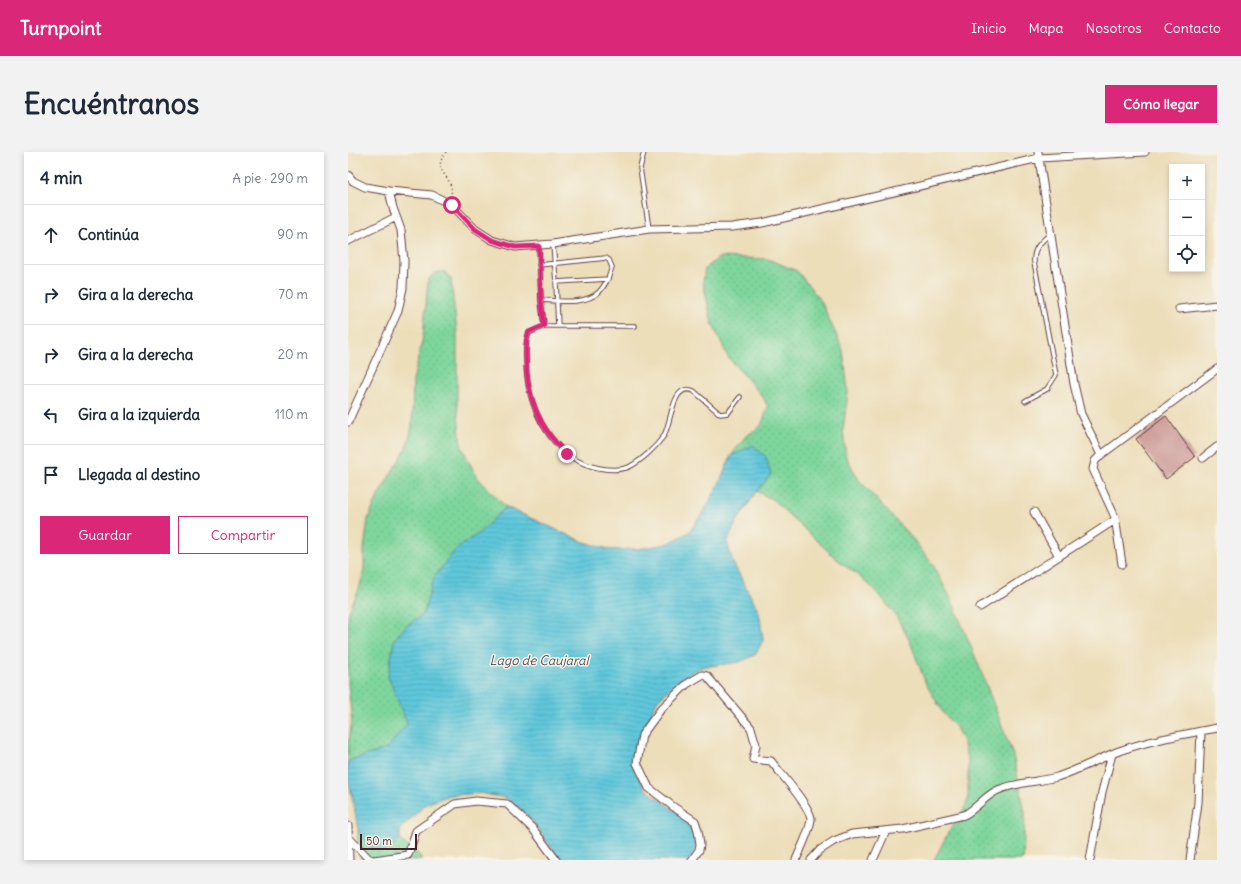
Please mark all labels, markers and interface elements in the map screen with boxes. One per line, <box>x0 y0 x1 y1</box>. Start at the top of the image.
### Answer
text: Turnpoint <box>20 16 101 40</box>
text: Inicio <box>971 19 1006 37</box>
text: Mapa <box>1028 19 1064 37</box>
text: Nosotros <box>1086 19 1142 37</box>
text: Contacto <box>1164 19 1221 37</box>
button: Cómo llegar <box>1105 85 1217 123</box>
text: Encuéntranos <box>24 86 199 122</box>
map controls <box>1169 164 1205 272</box>
button: + <box>1169 164 1205 200</box>
text: 4 min <box>40 167 82 189</box>
text: A pie · 290 m <box>233 170 308 187</box>
route start <box>443 196 461 214</box>
button: − <box>1169 200 1205 236</box>
icon: ahead <box>40 224 62 246</box>
text: Continúa <box>78 225 139 244</box>
text: 90 m <box>277 226 308 243</box>
button: locate <box>1169 236 1205 272</box>
icon: right <box>40 284 62 306</box>
text: Gira a la derecha <box>78 285 193 304</box>
text: 70 m <box>279 286 308 303</box>
icon: right <box>40 344 62 366</box>
text: Gira a la derecha <box>78 345 193 364</box>
text: 20 m <box>278 346 308 363</box>
icon: left <box>40 404 62 426</box>
text: Gira a la izquierda <box>78 405 200 424</box>
text: 110 m <box>275 406 308 423</box>
route end <box>558 445 576 463</box>
icon: arrive <box>40 464 62 486</box>
text: Llegada al destino <box>78 465 200 484</box>
button: Guardar <box>40 516 170 554</box>
button: Compartir <box>178 516 308 554</box>
water label: Lago de Caujaral <box>490 652 591 669</box>
scale bar <box>360 832 417 851</box>
text: 50 m <box>366 834 392 848</box>

